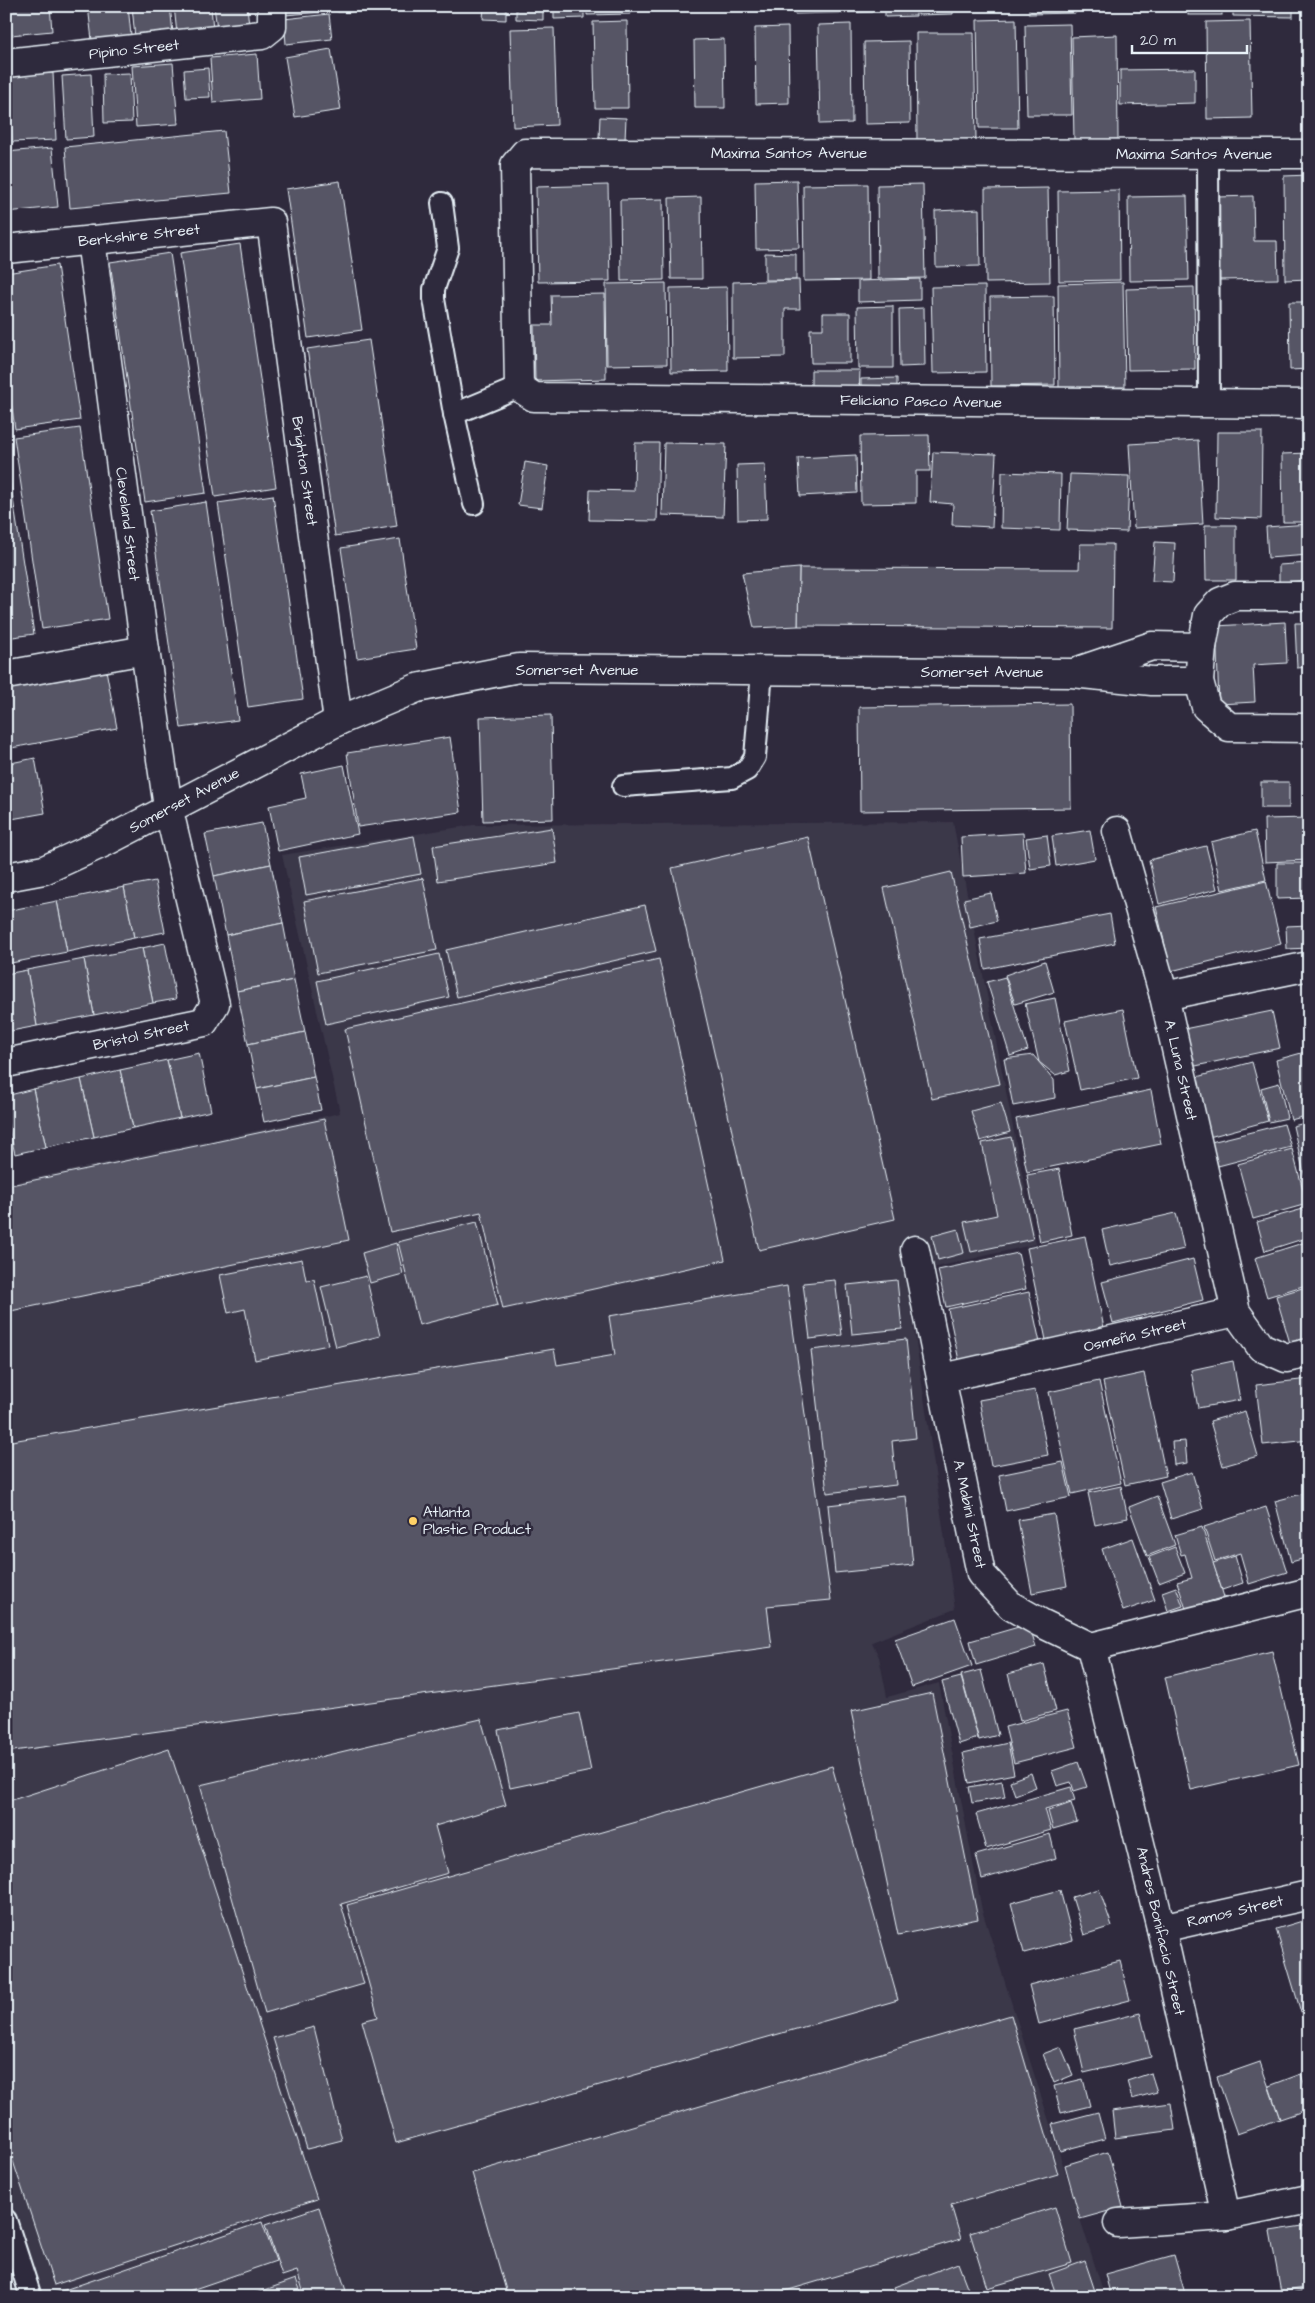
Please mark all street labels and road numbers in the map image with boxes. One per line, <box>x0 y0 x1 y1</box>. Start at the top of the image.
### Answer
street label: Pipino Street <box>88 34 180 65</box>
street label: Maxima Santos Avenue <box>711 143 867 164</box>
street label: Maxima Santos Avenue <box>1116 144 1272 165</box>
street label: Berkshire Street <box>77 219 201 252</box>
street label: Feliciano Pasco Avenue <box>840 390 1002 413</box>
street label: Brighton Street <box>285 415 323 527</box>
street label: Cleveland Street <box>110 466 145 582</box>
street label: Somerset Avenue <box>516 660 638 681</box>
street label: Somerset Avenue <box>921 662 1043 683</box>
street label: Somerset Avenue <box>125 762 243 838</box>
street label: Bristol Street <box>91 1015 191 1056</box>
street label: A. Luna Street <box>1159 1018 1202 1123</box>
street label: Osmeña Street <box>1082 1313 1189 1358</box>
street label: A. Mabini Street <box>948 1458 991 1570</box>
street label: Andres Bonifacio Street <box>1131 1845 1190 2018</box>
street label: Ramos Street <box>1185 1890 1285 1933</box>

